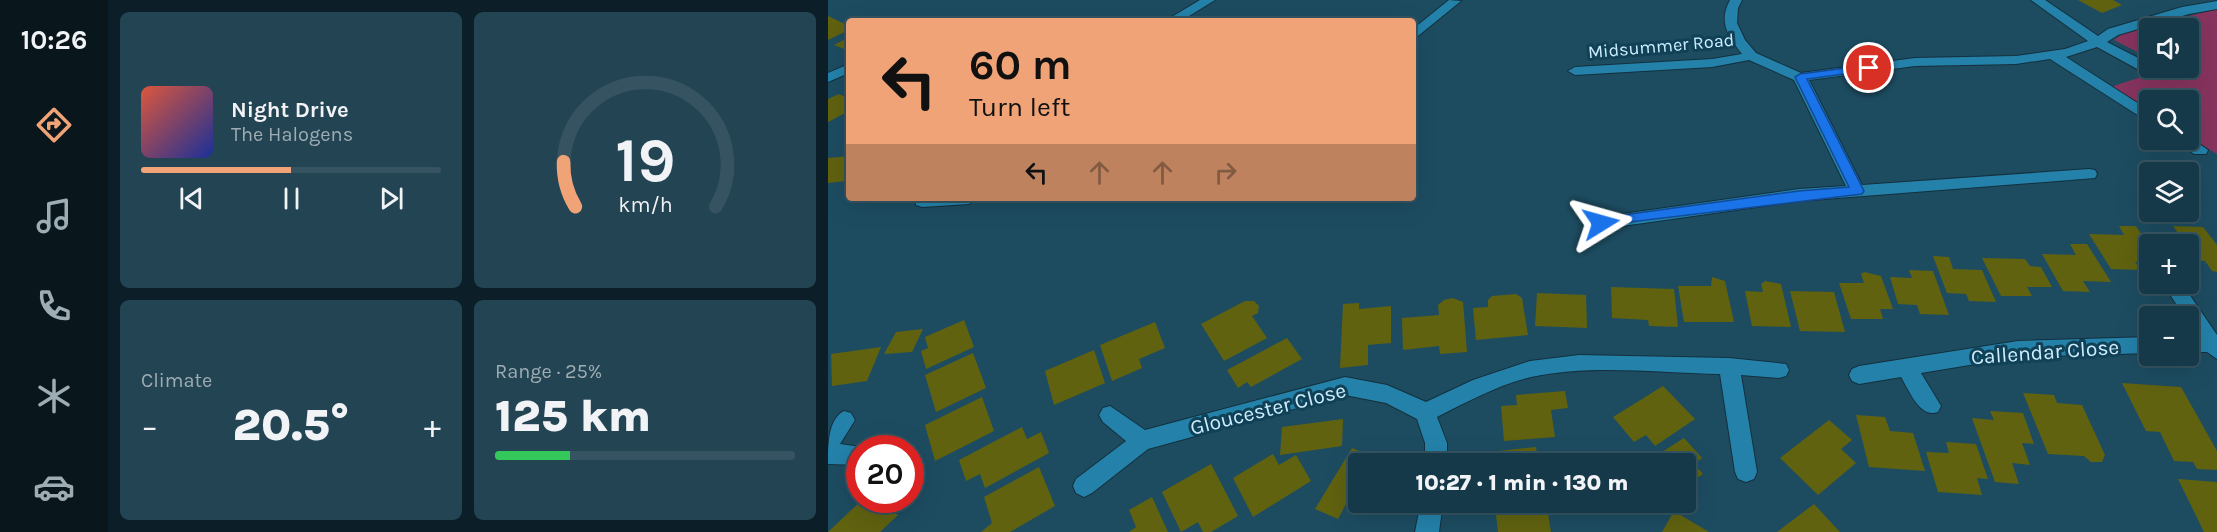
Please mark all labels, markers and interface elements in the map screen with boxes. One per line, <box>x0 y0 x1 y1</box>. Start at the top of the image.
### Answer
map controls <box>2139 18 2199 366</box>
button: sound <box>2139 18 2199 78</box>
text: 10:26 <box>21 24 87 56</box>
street label: Midsummer Road <box>1587 29 1735 63</box>
text: 60 m <box>969 40 1072 90</box>
icon: left <box>870 42 948 120</box>
pin <box>1843 42 1894 93</box>
icon: arrive <box>1852 51 1885 84</box>
button: search <box>2139 90 2199 150</box>
text: Turn left <box>969 91 1070 123</box>
text: Night Drive <box>231 97 349 123</box>
icon: directions <box>33 104 75 146</box>
text: The Halogens <box>231 123 353 146</box>
text: 19 <box>615 124 675 197</box>
icon: left <box>1020 156 1053 189</box>
icon: ahead <box>1083 156 1116 189</box>
icon: ahead <box>1146 156 1179 189</box>
icon: right <box>1209 156 1242 189</box>
button: layers <box>2139 162 2199 222</box>
icon: previous <box>175 182 208 215</box>
icon: pause <box>275 182 308 215</box>
icon: next <box>375 182 408 215</box>
position arrow <box>1569 191 1633 255</box>
text: km/h <box>618 193 672 218</box>
icon: music <box>33 195 75 237</box>
button: + <box>2139 234 2199 294</box>
icon: phone <box>33 285 75 327</box>
button: − <box>2139 306 2199 366</box>
street label: Callendar Close <box>1970 335 2120 369</box>
text: Range · 25% <box>495 360 602 383</box>
text: Climate <box>141 369 212 392</box>
icon: climate <box>33 375 75 417</box>
street label: Gloucester Close <box>1188 378 1348 440</box>
text: 125 km <box>495 390 651 442</box>
text: 20.5° <box>233 399 349 451</box>
text: − <box>141 407 158 445</box>
text: + <box>424 407 441 445</box>
speed limit sign: 20 <box>846 435 924 513</box>
icon: car <box>33 466 75 508</box>
text: 10:27 · 1 min · 130 m <box>1416 470 1628 496</box>

